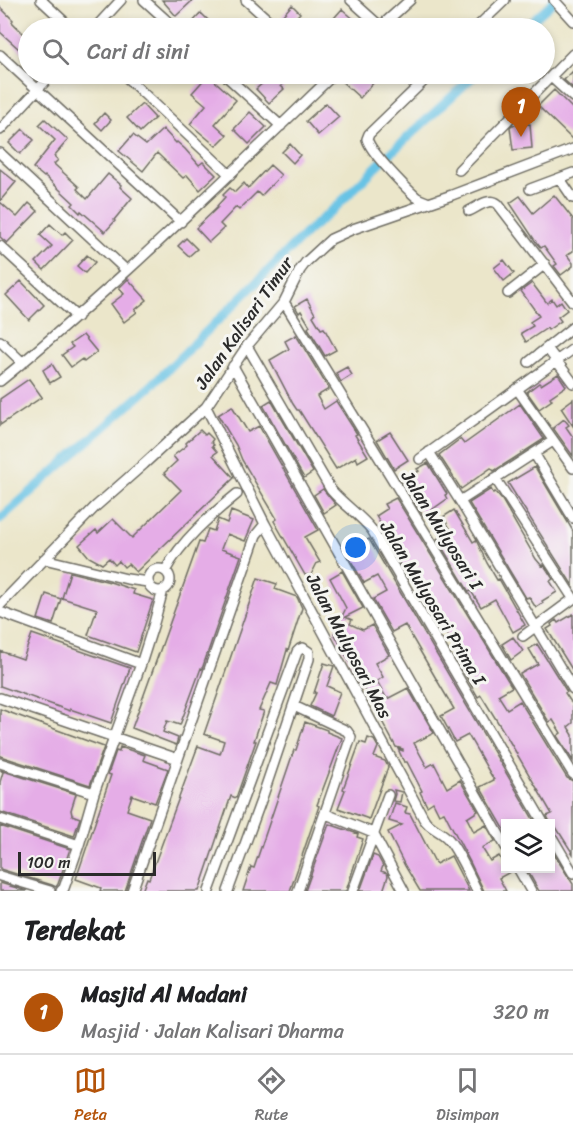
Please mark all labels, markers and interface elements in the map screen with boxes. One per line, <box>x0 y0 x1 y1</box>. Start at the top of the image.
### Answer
search box <box>18 18 555 84</box>
text: Cari di sini <box>87 32 189 71</box>
icon: search <box>39 35 72 68</box>
pin: 1 <box>502 88 540 137</box>
street label: Jalan Kalisari Timur <box>186 248 303 397</box>
street label: Jalan Mulyosari I <box>392 463 493 598</box>
street label: Jalan Mulyosari Prima I <box>371 514 496 693</box>
your location <box>341 533 370 562</box>
street label: Jalan Mulyosari Mas <box>297 567 401 725</box>
map controls <box>501 819 555 873</box>
button: layers <box>501 819 555 873</box>
text: 100 m <box>27 848 71 877</box>
scale bar <box>18 849 156 876</box>
text: Terdekat <box>24 907 125 953</box>
text: Masjid Al Madani <box>81 975 247 1014</box>
text: 1 <box>39 995 48 1030</box>
text: 320 m <box>493 995 549 1030</box>
text: Masjid · Jalan Kalisari Dharma <box>81 1014 344 1049</box>
tab: Peta <box>74 1064 107 1129</box>
tab: Rute <box>255 1064 288 1129</box>
tab: Disimpan <box>436 1064 499 1129</box>

